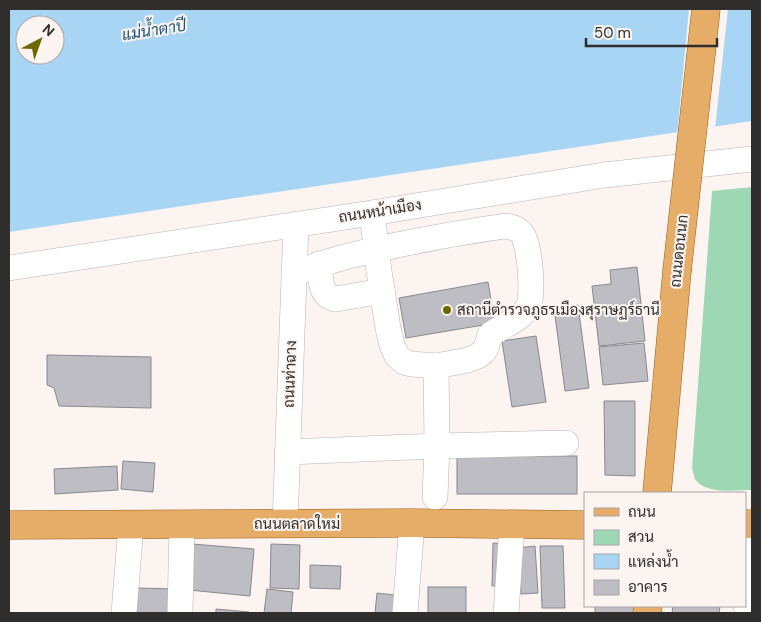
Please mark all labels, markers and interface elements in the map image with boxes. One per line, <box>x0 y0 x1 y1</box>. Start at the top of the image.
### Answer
water label: แม่น้ำตาปี <box>120 11 188 45</box>
north arrow <box>15 15 65 65</box>
scale bar <box>586 15 717 47</box>
text: N <box>39 20 58 40</box>
text: 50 m <box>594 23 631 43</box>
street label: ถนนหน้าเมือง <box>337 195 423 227</box>
street label: ถนนดอนนก <box>665 214 693 288</box>
place label: สถานีตำรวจภูธรเมืองสุราษฏร์ธานี <box>457 300 660 321</box>
marker: สถานีตำรวจภูธรเมืองสุราษฏร์ธานี <box>441 304 453 316</box>
street label: ถนนท่าฉาง <box>279 340 301 408</box>
legend <box>584 492 746 607</box>
text: ถนน <box>628 502 656 522</box>
street label: ถนนตลาดใหม่ <box>254 514 340 534</box>
text: สวน <box>628 527 654 547</box>
text: แหล่งน้ำ <box>628 549 679 572</box>
text: อาคาร <box>628 577 668 597</box>

